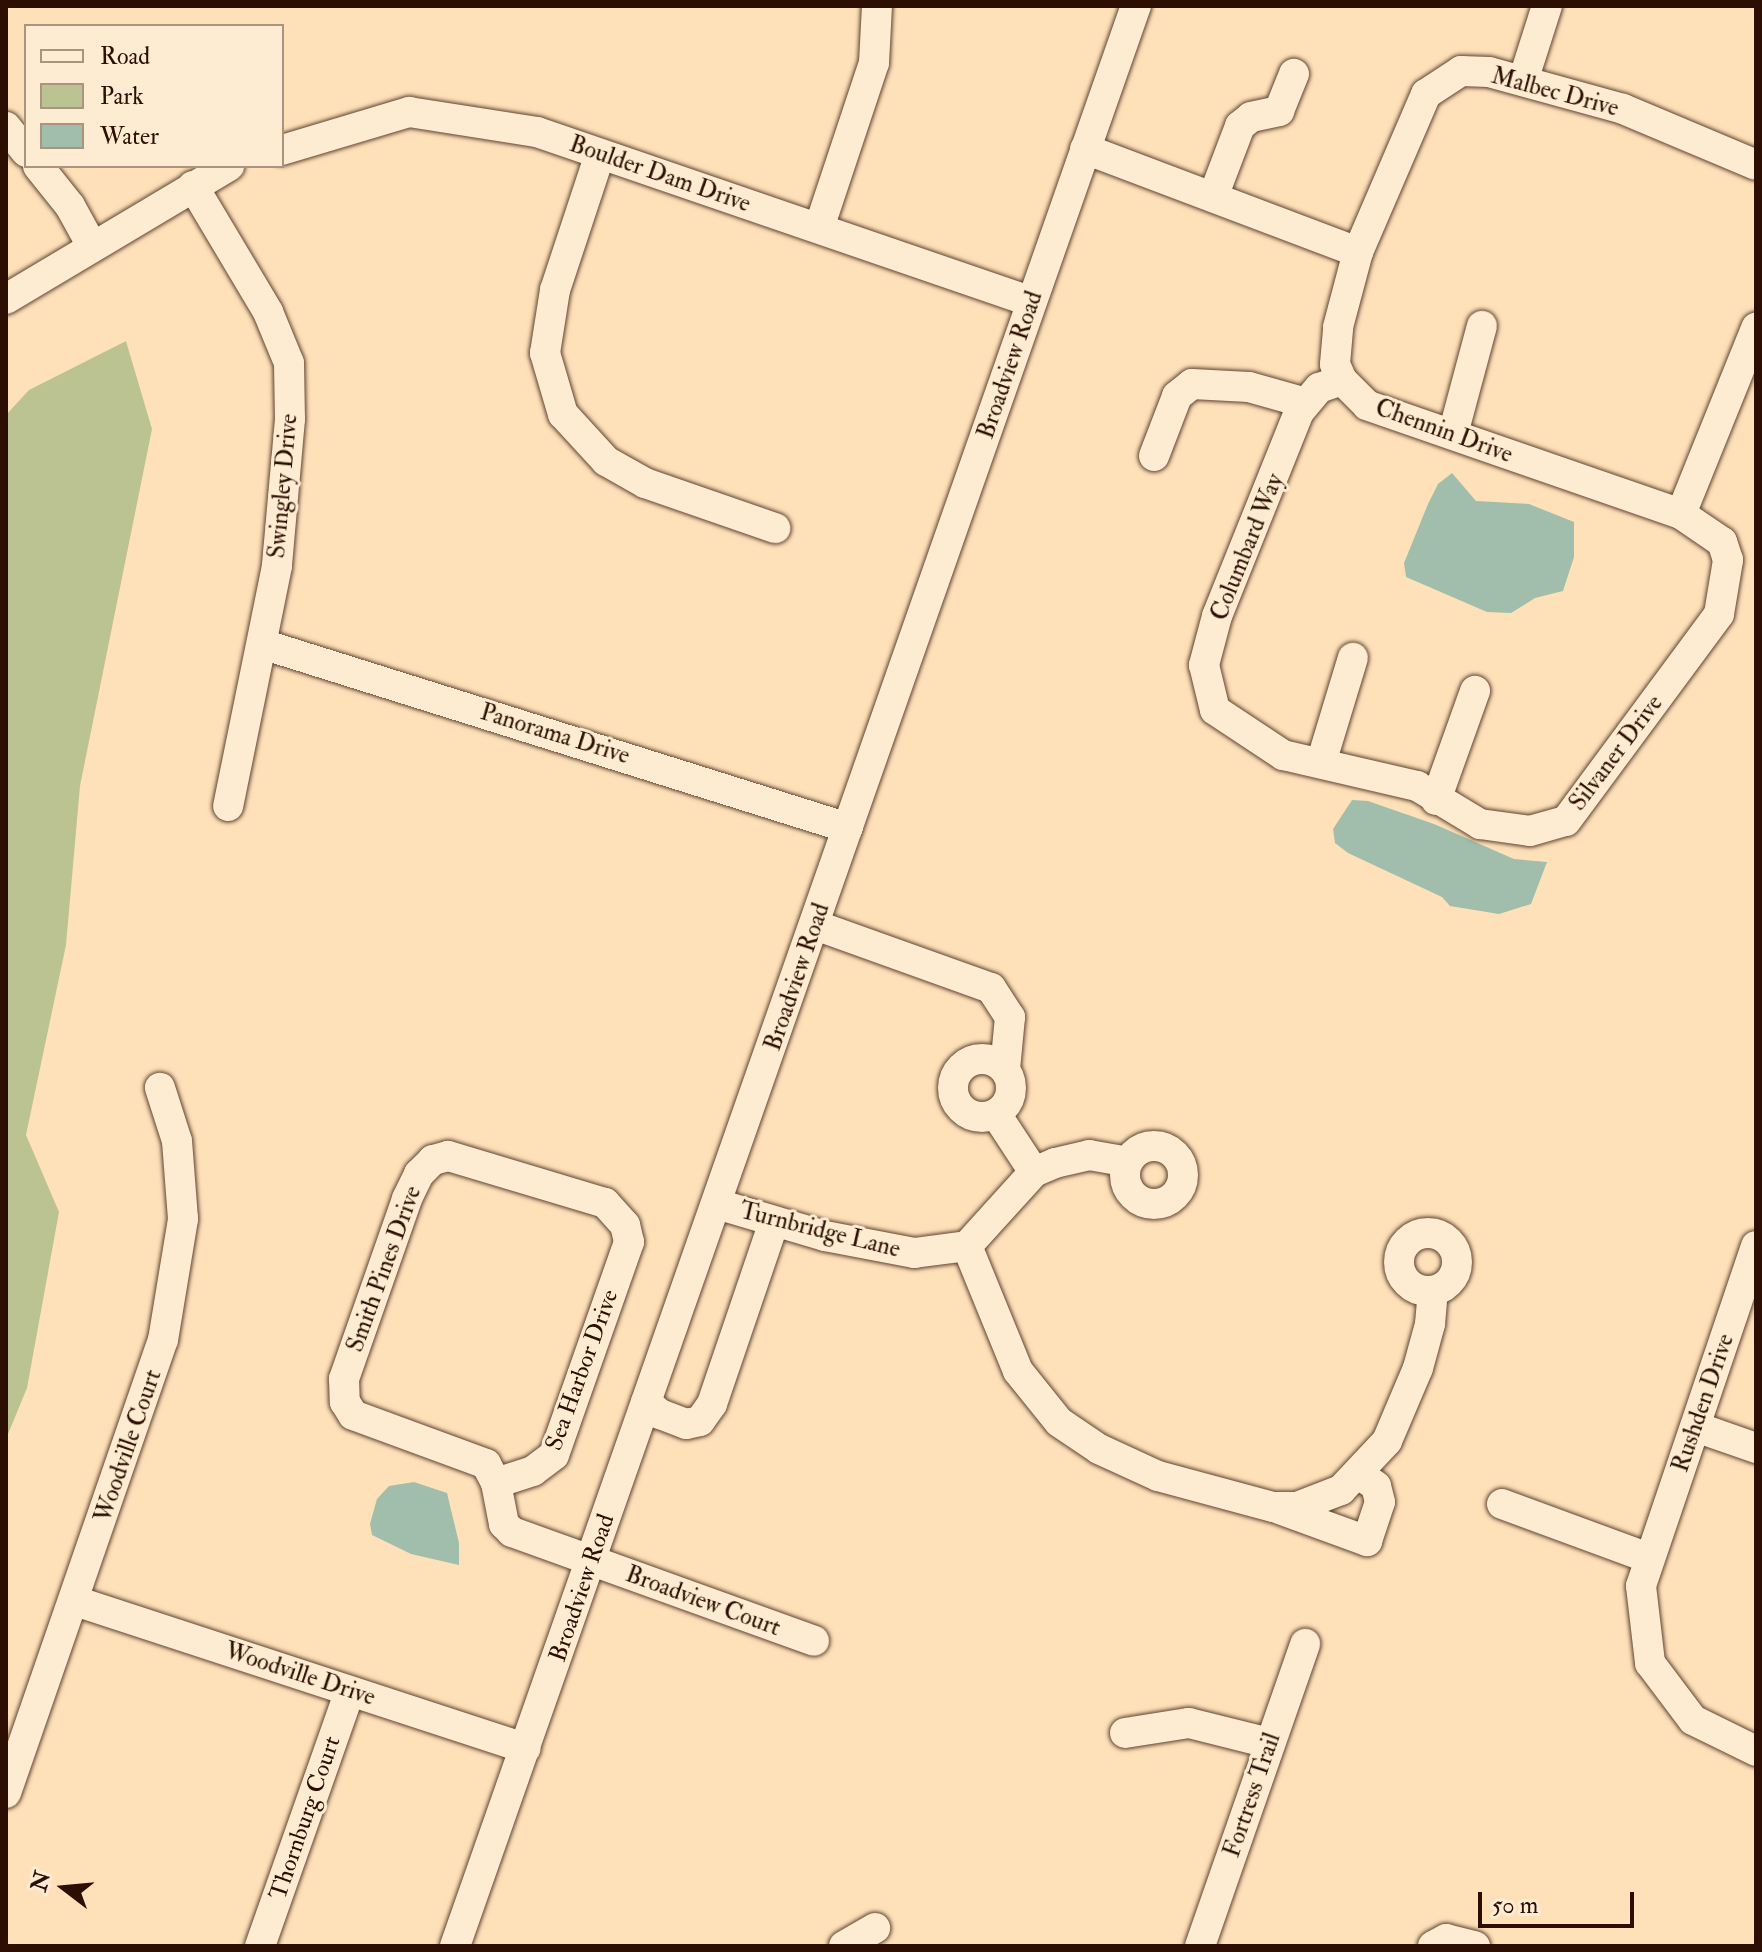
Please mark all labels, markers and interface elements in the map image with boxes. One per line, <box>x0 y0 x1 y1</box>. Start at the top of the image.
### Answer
legend <box>24 24 284 168</box>
text: Road <box>100 41 150 72</box>
street label: Malbec Drive <box>1488 61 1622 123</box>
text: Park <box>100 81 144 112</box>
text: Water <box>100 121 159 152</box>
street label: Boulder Dam Drive <box>566 130 754 218</box>
street label: Broadview Road <box>971 287 1049 443</box>
street label: Chennin Drive <box>1372 393 1516 469</box>
street label: Swingley Drive <box>262 412 304 560</box>
street label: Columbard Way <box>1204 469 1290 625</box>
street label: Silvaner Drive <box>1563 690 1669 816</box>
street label: Panorama Drive <box>477 698 633 770</box>
street label: Broadview Road <box>758 899 836 1055</box>
street label: Smith Pines Drive <box>341 1182 427 1356</box>
street label: Turnbridge Lane <box>737 1196 903 1264</box>
street label: Sea Harbor Drive <box>540 1286 624 1454</box>
street label: Rushden Drive <box>1666 1330 1740 1476</box>
street label: Woodville Court <box>88 1366 168 1526</box>
street label: Broadview Road <box>543 1510 621 1666</box>
street label: Broadview Court <box>622 1560 784 1642</box>
street label: Woodville Drive <box>221 1636 379 1712</box>
street label: Fortress Trail <box>1217 1729 1287 1861</box>
street label: Thornburg Court <box>264 1732 346 1904</box>
north arrow <box>24 1848 104 1928</box>
text: N <box>25 1868 57 1895</box>
scale bar <box>1482 1876 1638 1926</box>
text: 50 m <box>1492 1890 1538 1921</box>

